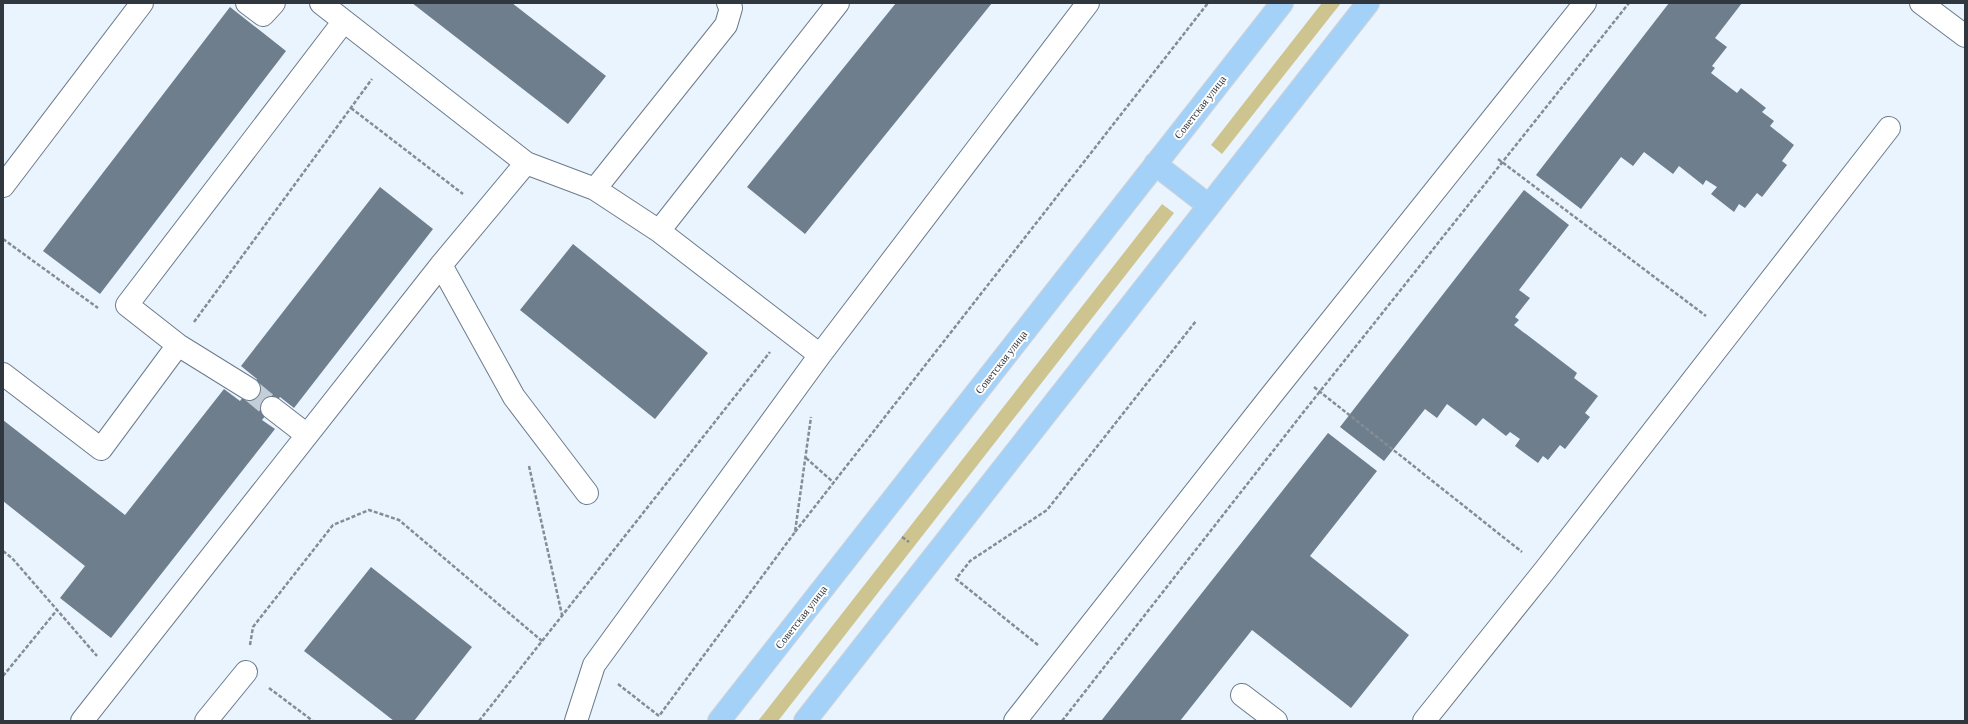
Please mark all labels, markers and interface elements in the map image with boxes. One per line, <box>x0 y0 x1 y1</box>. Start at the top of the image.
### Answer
street label: Советская улица <box>1172 73 1229 141</box>
street label: Советская улица <box>973 328 1030 396</box>
street label: Советская улица <box>773 583 830 651</box>

